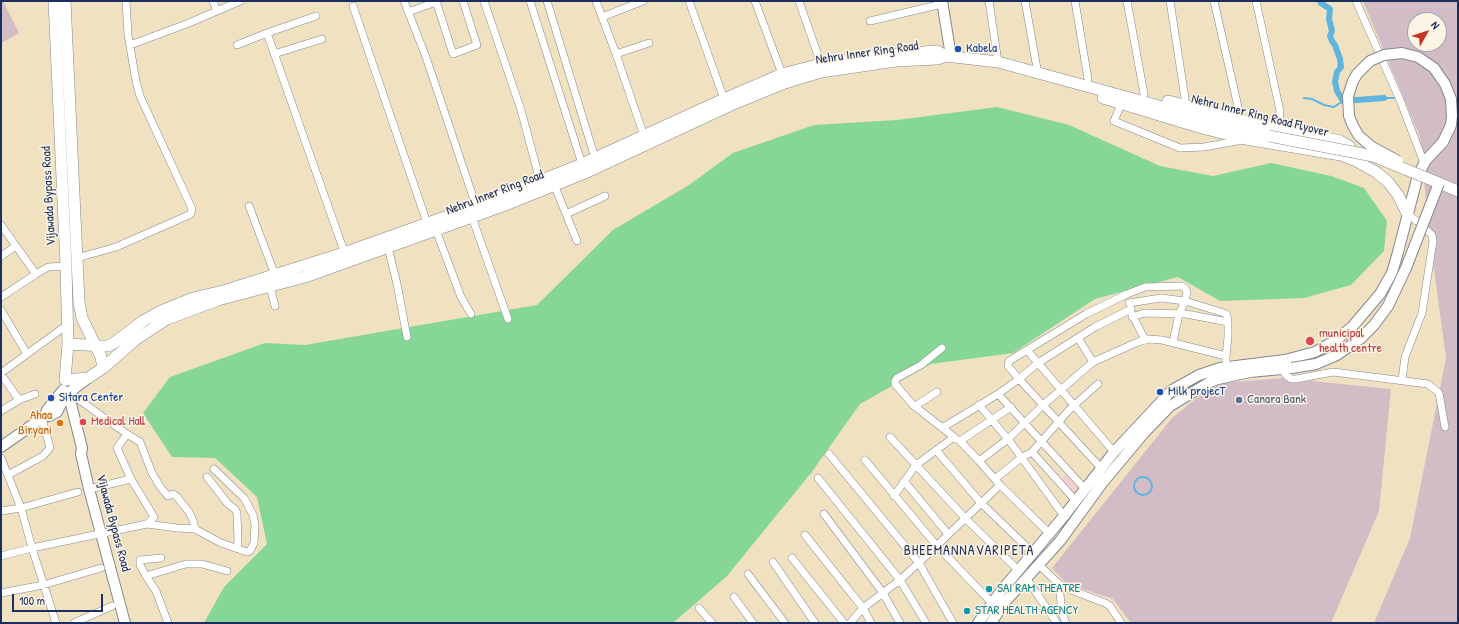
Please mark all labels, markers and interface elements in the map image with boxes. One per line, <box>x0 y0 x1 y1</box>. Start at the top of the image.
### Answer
north arrow <box>1407 12 1447 52</box>
text: N <box>1428 18 1443 32</box>
street label: Nehru Inner Ring Road <box>815 38 919 68</box>
place label: Kabela <box>966 41 997 57</box>
marker: Kabela <box>953 44 963 54</box>
street label: Nehru Inner Ring Road Flyover <box>1190 91 1330 141</box>
street label: Vijawada Bypass Road <box>39 146 59 246</box>
street label: Nehru Inner Ring Road <box>444 167 546 219</box>
place label: municipal health centre <box>1319 326 1382 357</box>
marker: municipal health centre <box>1304 335 1316 347</box>
place label: Milk projecT <box>1168 384 1226 400</box>
marker: Milk projecT <box>1155 387 1165 397</box>
place label: Sitara Center <box>59 390 123 406</box>
place label: Canara Bank <box>1247 392 1306 408</box>
marker: Sitara Center <box>46 393 56 403</box>
marker: Canara Bank <box>1234 395 1244 405</box>
place label: Ahaa Biryani <box>18 408 52 439</box>
place label: Medical Hall <box>91 414 145 430</box>
marker: Medical Hall <box>78 417 88 427</box>
marker: Ahaa Biryani <box>55 418 65 428</box>
street label: Vijawada Bypass Road <box>93 473 133 573</box>
district label: BHEEMANNAVARIPETA <box>904 543 1034 559</box>
place label: SAI RAM THEATRE <box>997 581 1080 597</box>
marker: SAI RAM THEATRE <box>984 584 994 594</box>
scale bar <box>14 586 105 612</box>
text: 100 m <box>19 592 45 609</box>
place label: STAR HEALTH AGENCY <box>975 603 1079 619</box>
marker: STAR HEALTH AGENCY <box>962 606 972 616</box>

